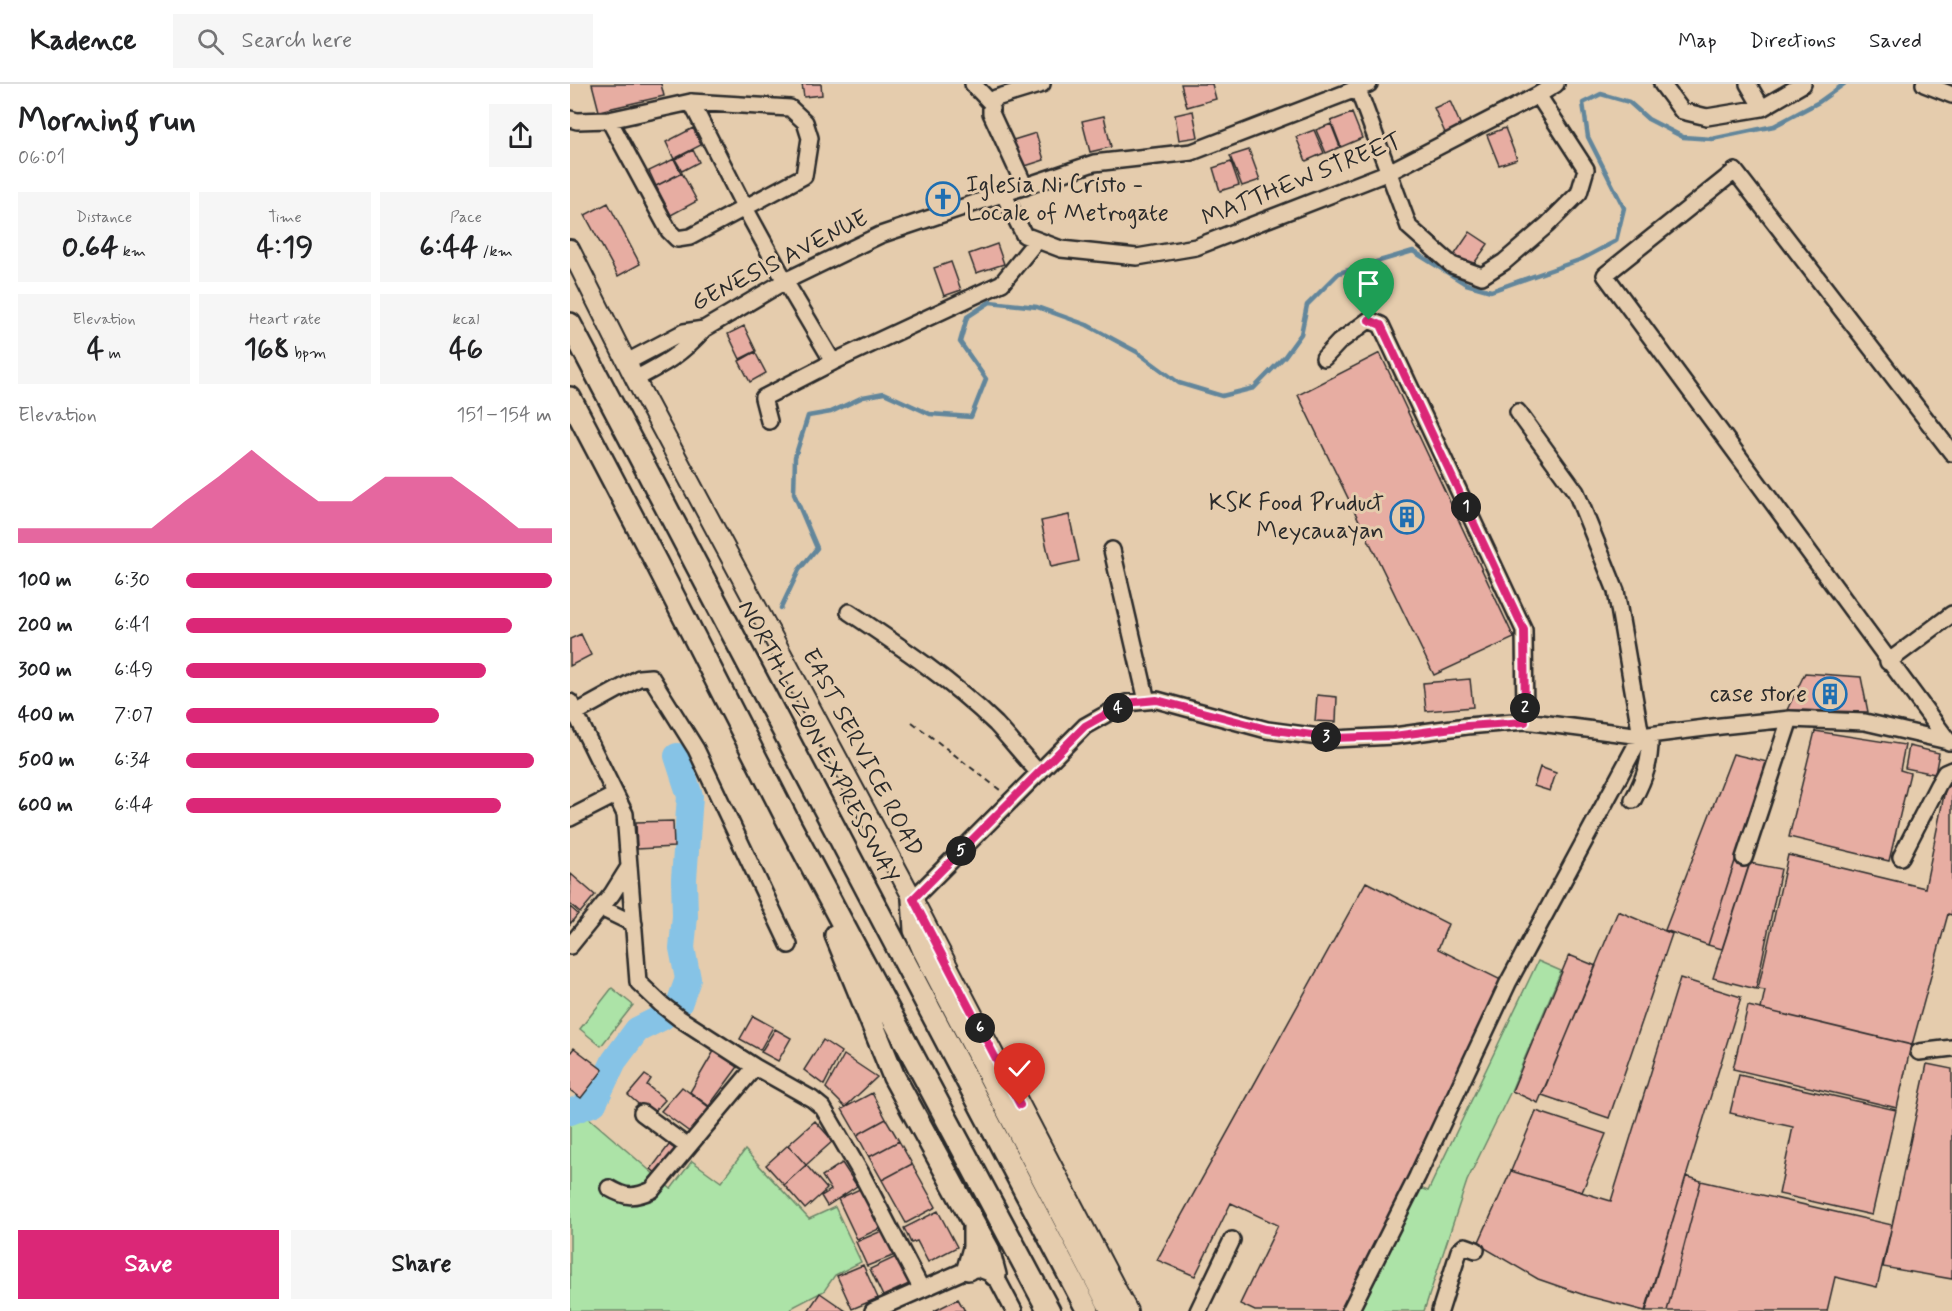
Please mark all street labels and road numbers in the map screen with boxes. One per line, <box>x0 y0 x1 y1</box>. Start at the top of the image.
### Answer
street label: MATTHEW STREET <box>1198 126 1406 234</box>
street label: GENESIS AVENUE <box>686 203 874 319</box>
street label: NORTH LUZON EXPRESSWAY <box>730 595 906 889</box>
street label: EAST SERVICE ROAD <box>794 644 930 862</box>

